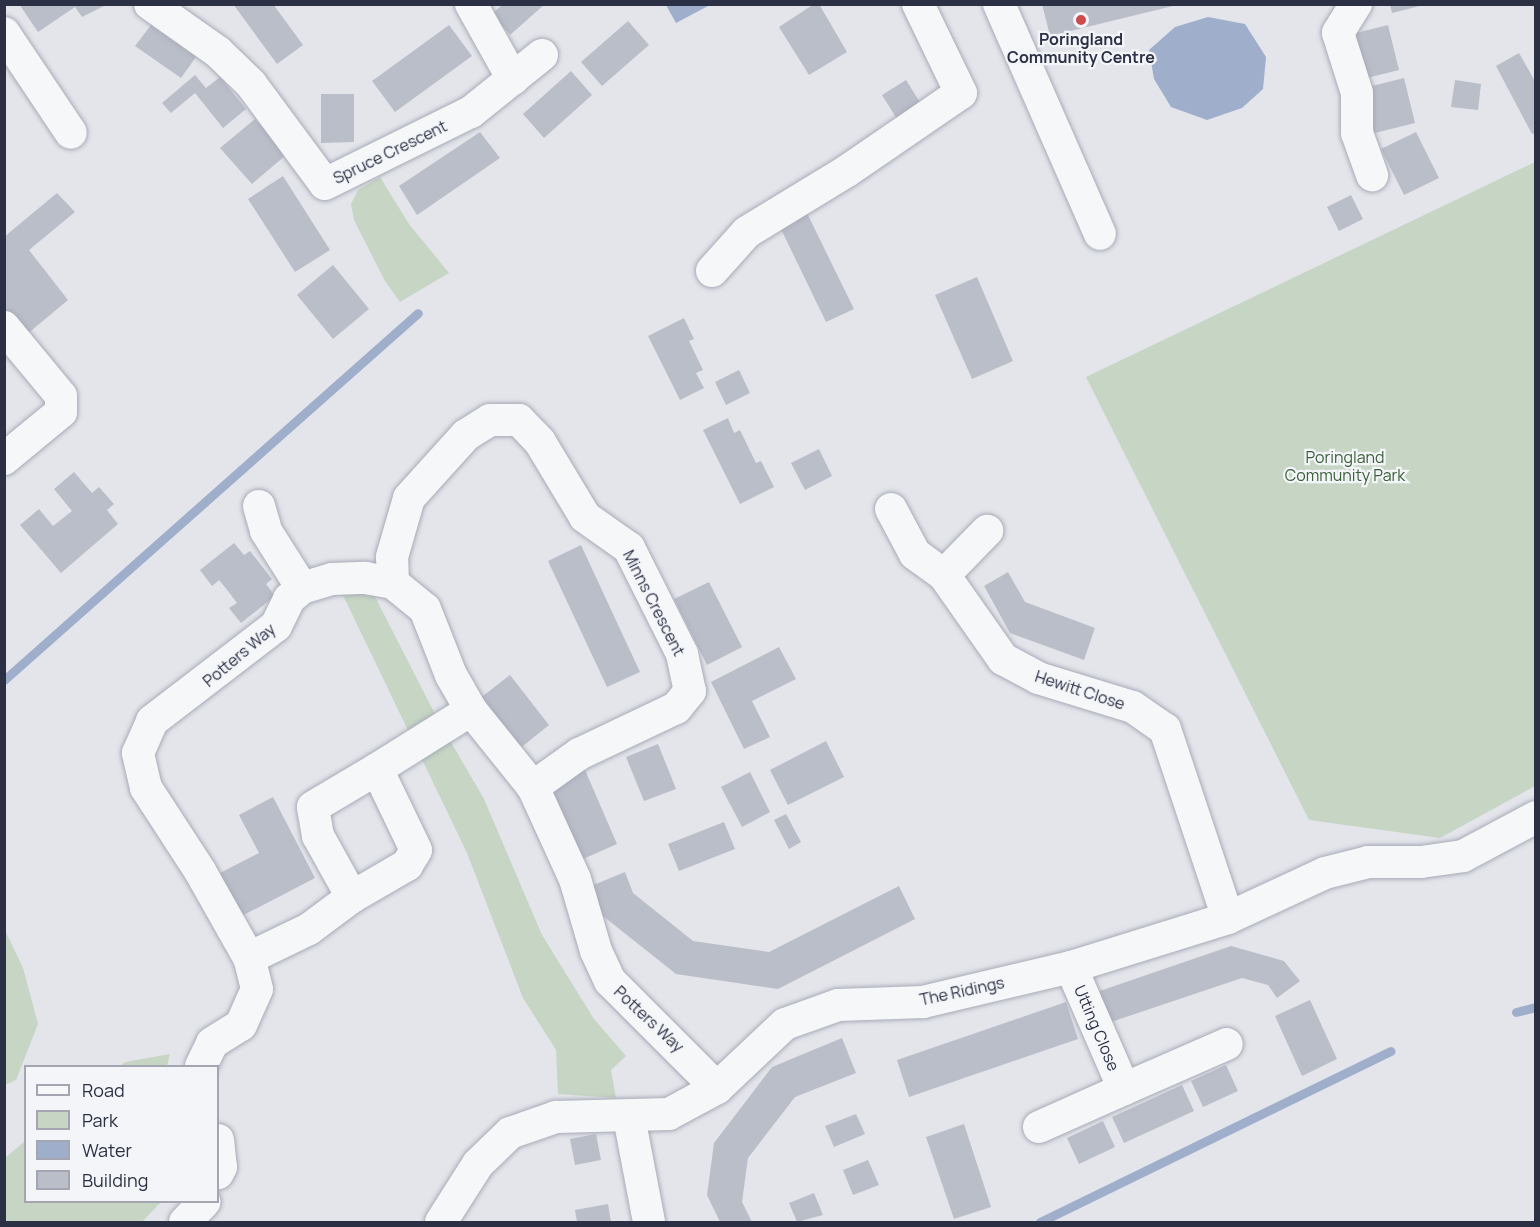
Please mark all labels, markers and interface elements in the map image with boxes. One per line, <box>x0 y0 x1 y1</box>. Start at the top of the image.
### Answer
marker: Poringland Community Centre <box>1074 13 1088 27</box>
place label: Poringland Community Centre <box>1007 29 1155 67</box>
street label: Spruce Crescent <box>330 116 450 188</box>
park label: Poringland Community Park <box>1285 447 1405 485</box>
street label: Minns Crescent <box>619 547 689 659</box>
street label: Potters Way <box>199 619 279 691</box>
street label: Hewitt Close <box>1033 666 1127 714</box>
street label: The Ridings <box>918 973 1006 1009</box>
street label: Potters Way <box>610 982 688 1056</box>
street label: Utting Close <box>1070 982 1124 1074</box>
legend <box>24 1065 219 1203</box>
text: Road <box>82 1078 125 1102</box>
text: Park <box>82 1108 118 1132</box>
text: Water <box>82 1138 132 1162</box>
text: Building <box>82 1168 148 1192</box>

